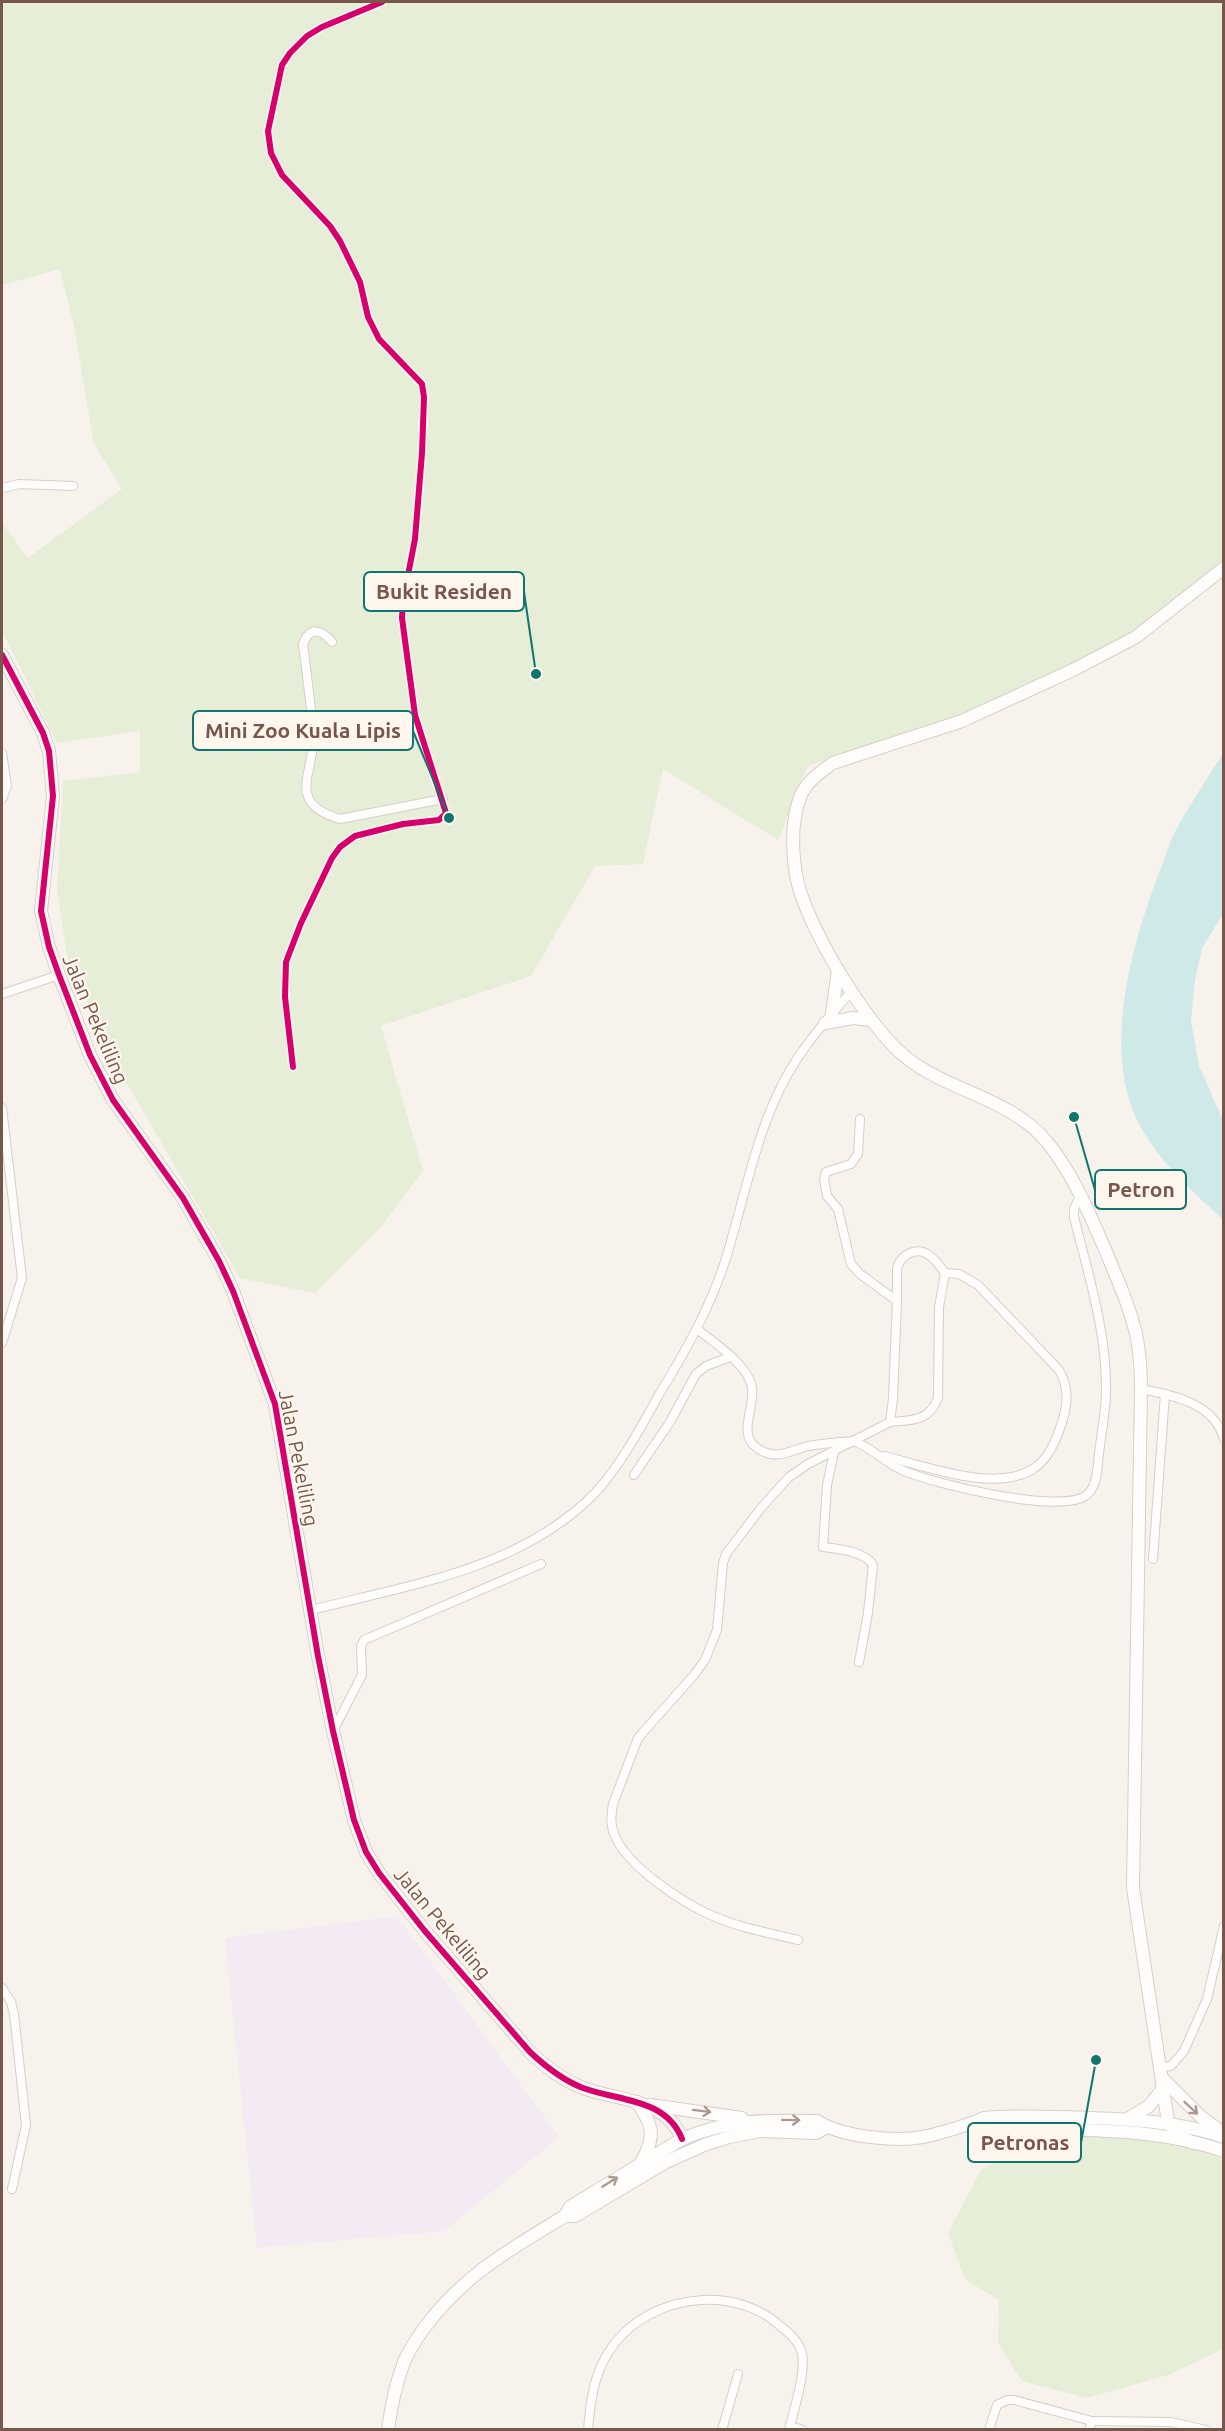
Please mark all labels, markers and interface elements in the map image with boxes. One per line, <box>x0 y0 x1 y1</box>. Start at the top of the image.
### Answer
callout: Bukit Residen <box>364 572 524 611</box>
text: Bukit Residen <box>376 579 512 603</box>
callout: Mini Zoo Kuala Lipis <box>193 711 413 750</box>
text: Mini Zoo Kuala Lipis <box>205 718 401 742</box>
street label: Jalan Pekeliling <box>58 951 134 1087</box>
callout: Petron <box>1095 1170 1186 1209</box>
text: Petron <box>1107 1177 1175 1201</box>
street label: Jalan Pekeliling <box>275 1388 323 1528</box>
street label: Jalan Pekeliling <box>390 1863 496 1983</box>
one-way arrow <box>1184 2101 1199 2115</box>
one-way arrow <box>692 2106 712 2117</box>
one-way arrow <box>780 2114 800 2126</box>
callout: Petronas <box>968 2123 1081 2162</box>
text: Petronas <box>981 2130 1069 2154</box>
one-way arrow <box>601 2175 618 2187</box>

